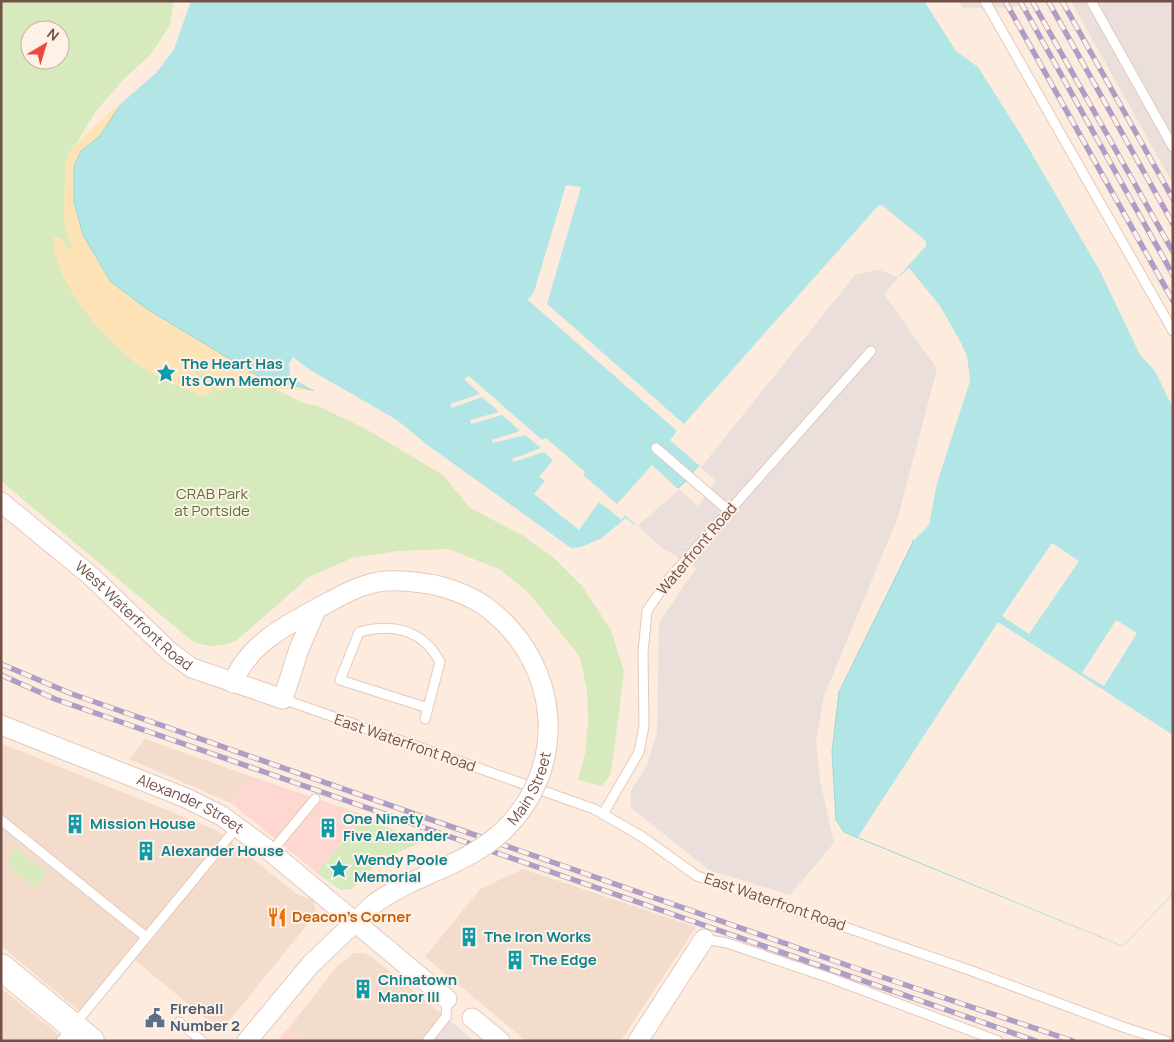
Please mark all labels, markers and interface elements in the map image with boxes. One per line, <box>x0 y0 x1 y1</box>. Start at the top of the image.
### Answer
north arrow <box>20 20 70 70</box>
text: N <box>43 24 63 45</box>
place label: The Heart Has Its Own Memory <box>181 353 297 391</box>
place icon: The Heart Has Its Own Memory <box>155 362 177 384</box>
park label: CRAB Park at Portside <box>174 483 250 521</box>
street label: Waterfront Road <box>652 498 741 599</box>
street label: West Waterfront Road <box>71 556 197 675</box>
street label: East Waterfront Road <box>332 708 479 777</box>
street label: Main Street <box>502 750 556 830</box>
street label: Alexander Street <box>134 769 248 838</box>
place label: One Ninety Five Alexander <box>343 808 448 846</box>
building icon: Mission House <box>64 813 86 835</box>
place label: Mission House <box>90 813 196 834</box>
building icon: One Ninety Five Alexander <box>317 817 339 839</box>
building icon: Alexander House <box>135 840 157 862</box>
place label: Alexander House <box>161 840 284 861</box>
place label: Wendy Poole Memorial <box>354 849 448 887</box>
place icon: Wendy Poole Memorial <box>328 858 350 880</box>
street label: East Waterfront Road <box>702 867 849 936</box>
restaurant icon: Deacon's Corner <box>266 906 288 928</box>
place label: Deacon's Corner <box>292 906 411 927</box>
building icon: The Iron Works <box>458 926 480 948</box>
place label: The Iron Works <box>484 926 591 947</box>
building icon: The Edge <box>504 949 526 971</box>
place label: The Edge <box>530 949 597 970</box>
place label: Chinatown Manor III <box>378 969 457 1007</box>
building icon: Chinatown Manor III <box>352 978 374 1000</box>
place label: Firehall Number 2 <box>170 998 240 1036</box>
public building icon: Firehall Number 2 <box>144 1007 166 1029</box>

